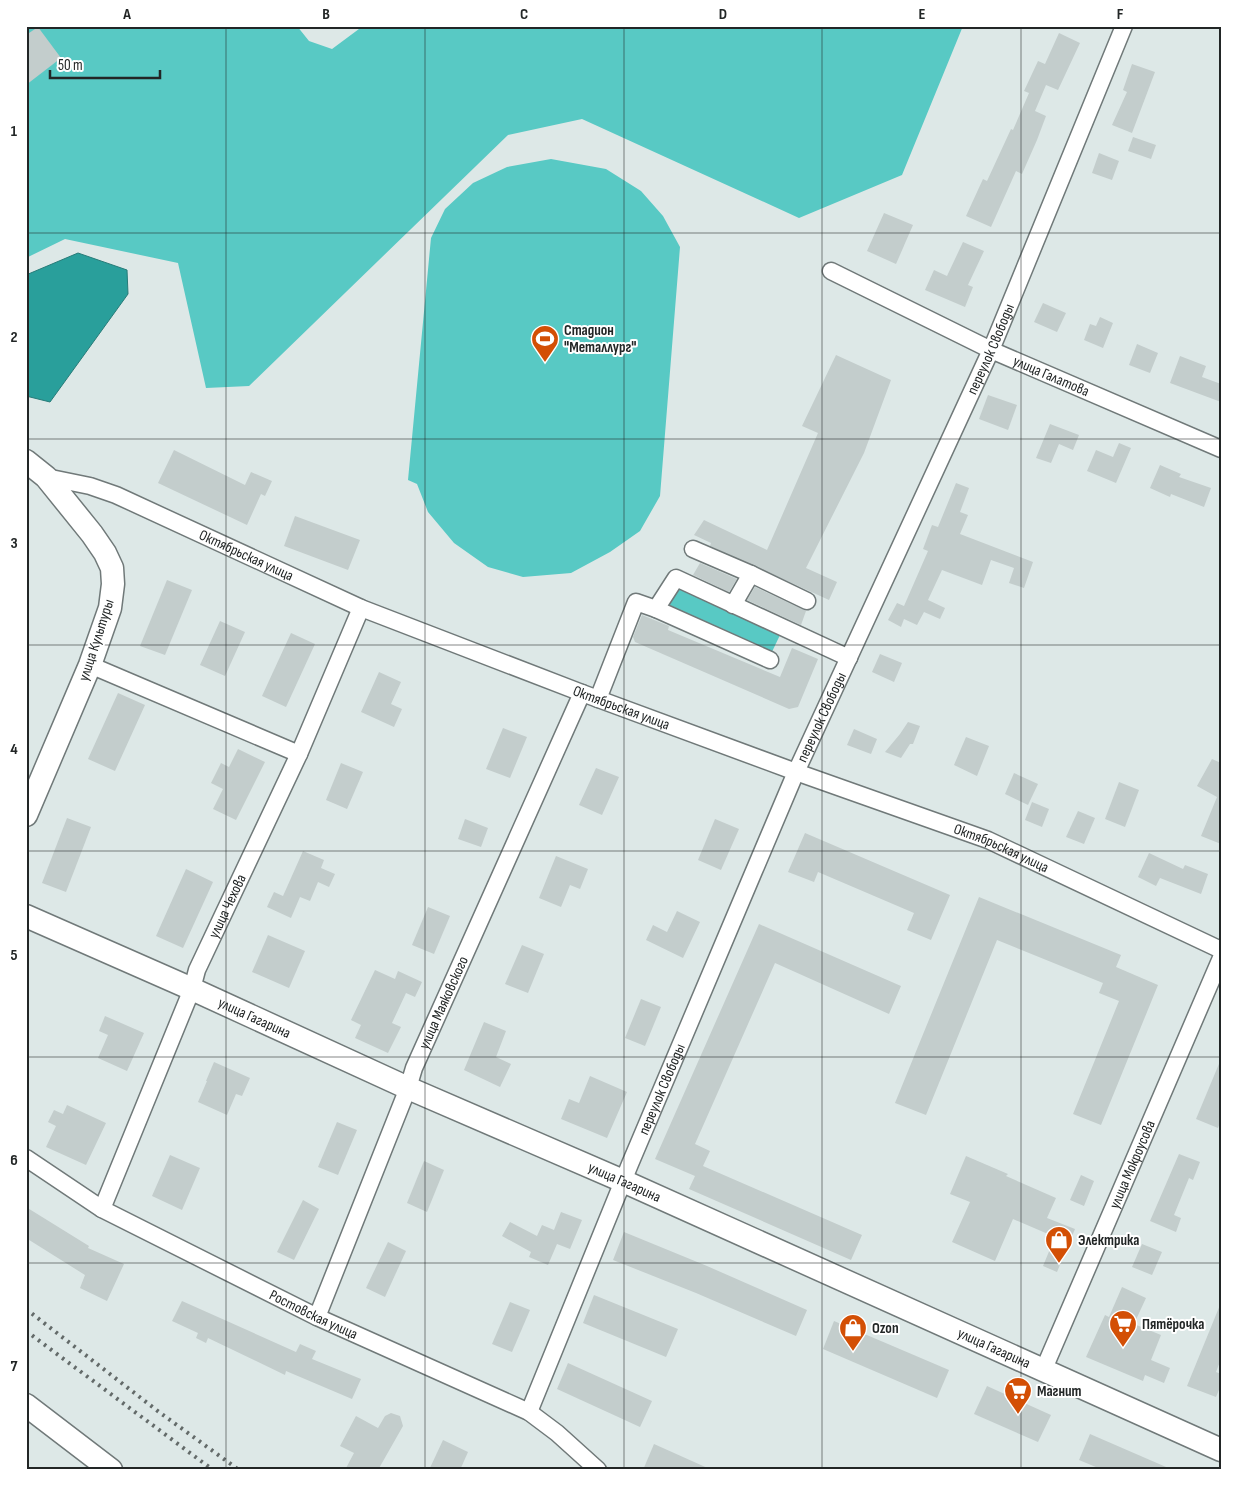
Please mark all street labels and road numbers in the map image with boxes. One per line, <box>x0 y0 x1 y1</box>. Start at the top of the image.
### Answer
street label: переулок Свободы <box>963 301 1019 398</box>
street label: улица Галатова <box>1010 352 1092 401</box>
street label: Октябрьская улица <box>196 526 297 586</box>
street label: улица Культуры <box>74 597 119 684</box>
street label: переулок Свободы <box>793 669 851 765</box>
street label: Октябрьская улица <box>570 681 672 735</box>
street label: Октябрьская улица <box>951 820 1052 877</box>
street label: улица Чехова <box>204 871 251 941</box>
street label: улица Маяковского <box>415 953 473 1052</box>
street label: улица Гагарина <box>215 993 294 1043</box>
street label: переулок Свободы <box>634 1041 690 1138</box>
street label: улица Мокроусова <box>1105 1117 1160 1212</box>
street label: улица Гагарина <box>585 1158 664 1207</box>
street label: Ростовская улица <box>266 1286 361 1344</box>
street label: улица Гагарина <box>954 1324 1033 1373</box>

